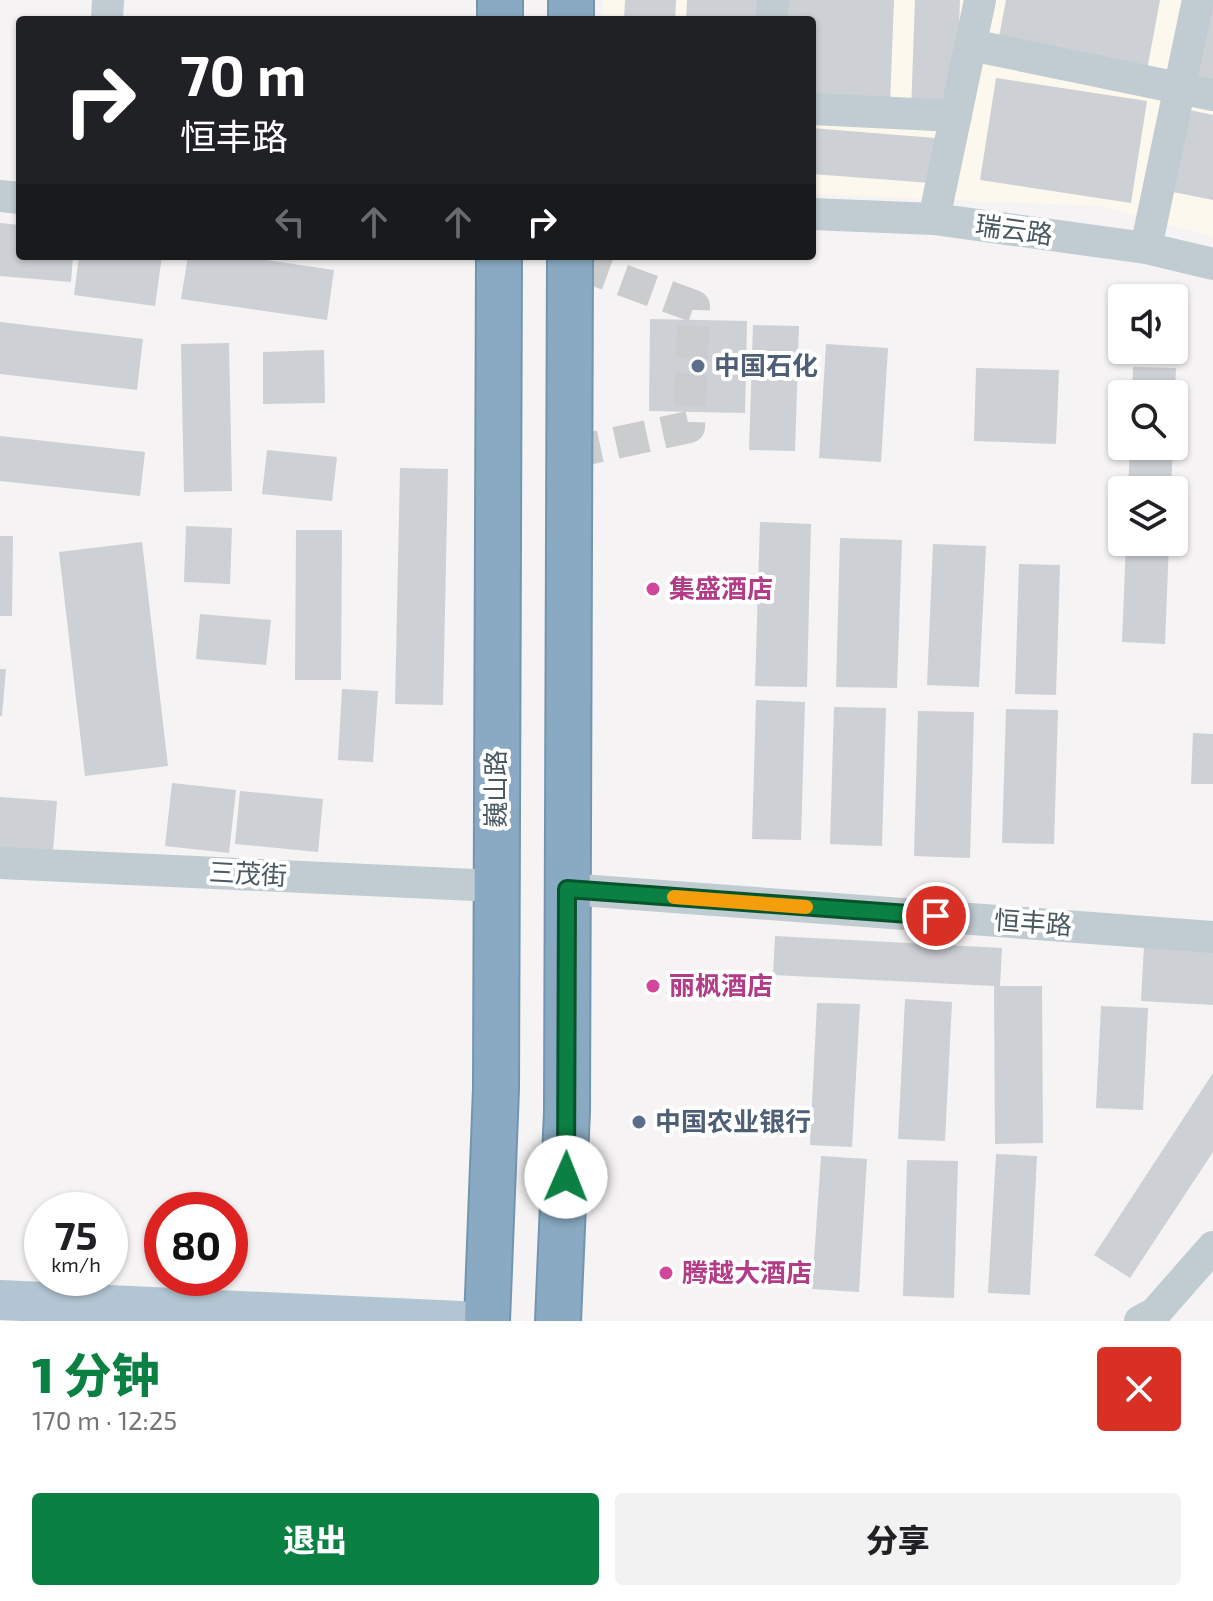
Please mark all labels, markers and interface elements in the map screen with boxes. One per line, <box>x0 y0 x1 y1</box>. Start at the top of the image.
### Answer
text: 70 m <box>180 40 306 107</box>
icon: right <box>48 48 152 152</box>
text: 恒丰路 <box>180 114 288 157</box>
icon: left <box>268 200 312 244</box>
icon: ahead <box>352 200 396 244</box>
icon: ahead <box>436 200 480 244</box>
icon: right <box>520 200 564 244</box>
street label: 瑞云路 <box>973 208 1055 249</box>
map controls <box>1108 284 1188 556</box>
button: sound <box>1108 284 1188 364</box>
place label: 中国石化 <box>714 349 818 380</box>
marker: 中国石化 <box>689 357 707 375</box>
button: search <box>1108 380 1188 460</box>
button: layers <box>1108 476 1188 556</box>
place label: 集盛酒店 <box>669 572 773 603</box>
marker: 集盛酒店 <box>644 580 662 598</box>
street label: 巍山路 <box>479 750 510 828</box>
street label: 三茂街 <box>208 855 288 890</box>
pin <box>902 882 970 950</box>
icon: arrive <box>914 894 958 938</box>
street label: 恒丰路 <box>993 903 1073 940</box>
place label: 丽枫酒店 <box>669 969 773 1000</box>
marker: 丽枫酒店 <box>644 977 662 995</box>
place label: 中国农业银行 <box>655 1105 811 1136</box>
marker: 中国农业银行 <box>630 1113 648 1131</box>
position arrow <box>524 1135 608 1219</box>
speed limit sign: 80 <box>144 1192 248 1296</box>
text: 75 <box>54 1210 98 1258</box>
text: km/h <box>51 1252 101 1276</box>
place label: 腾越大酒店 <box>682 1256 812 1287</box>
marker: 腾越大酒店 <box>657 1264 675 1282</box>
text: 1 分钟 <box>32 1345 160 1403</box>
button: close <box>1097 1347 1181 1431</box>
text: 170 m · 12:25 <box>32 1404 177 1435</box>
button: 退出 <box>32 1493 599 1585</box>
button: 分享 <box>615 1493 1181 1585</box>

